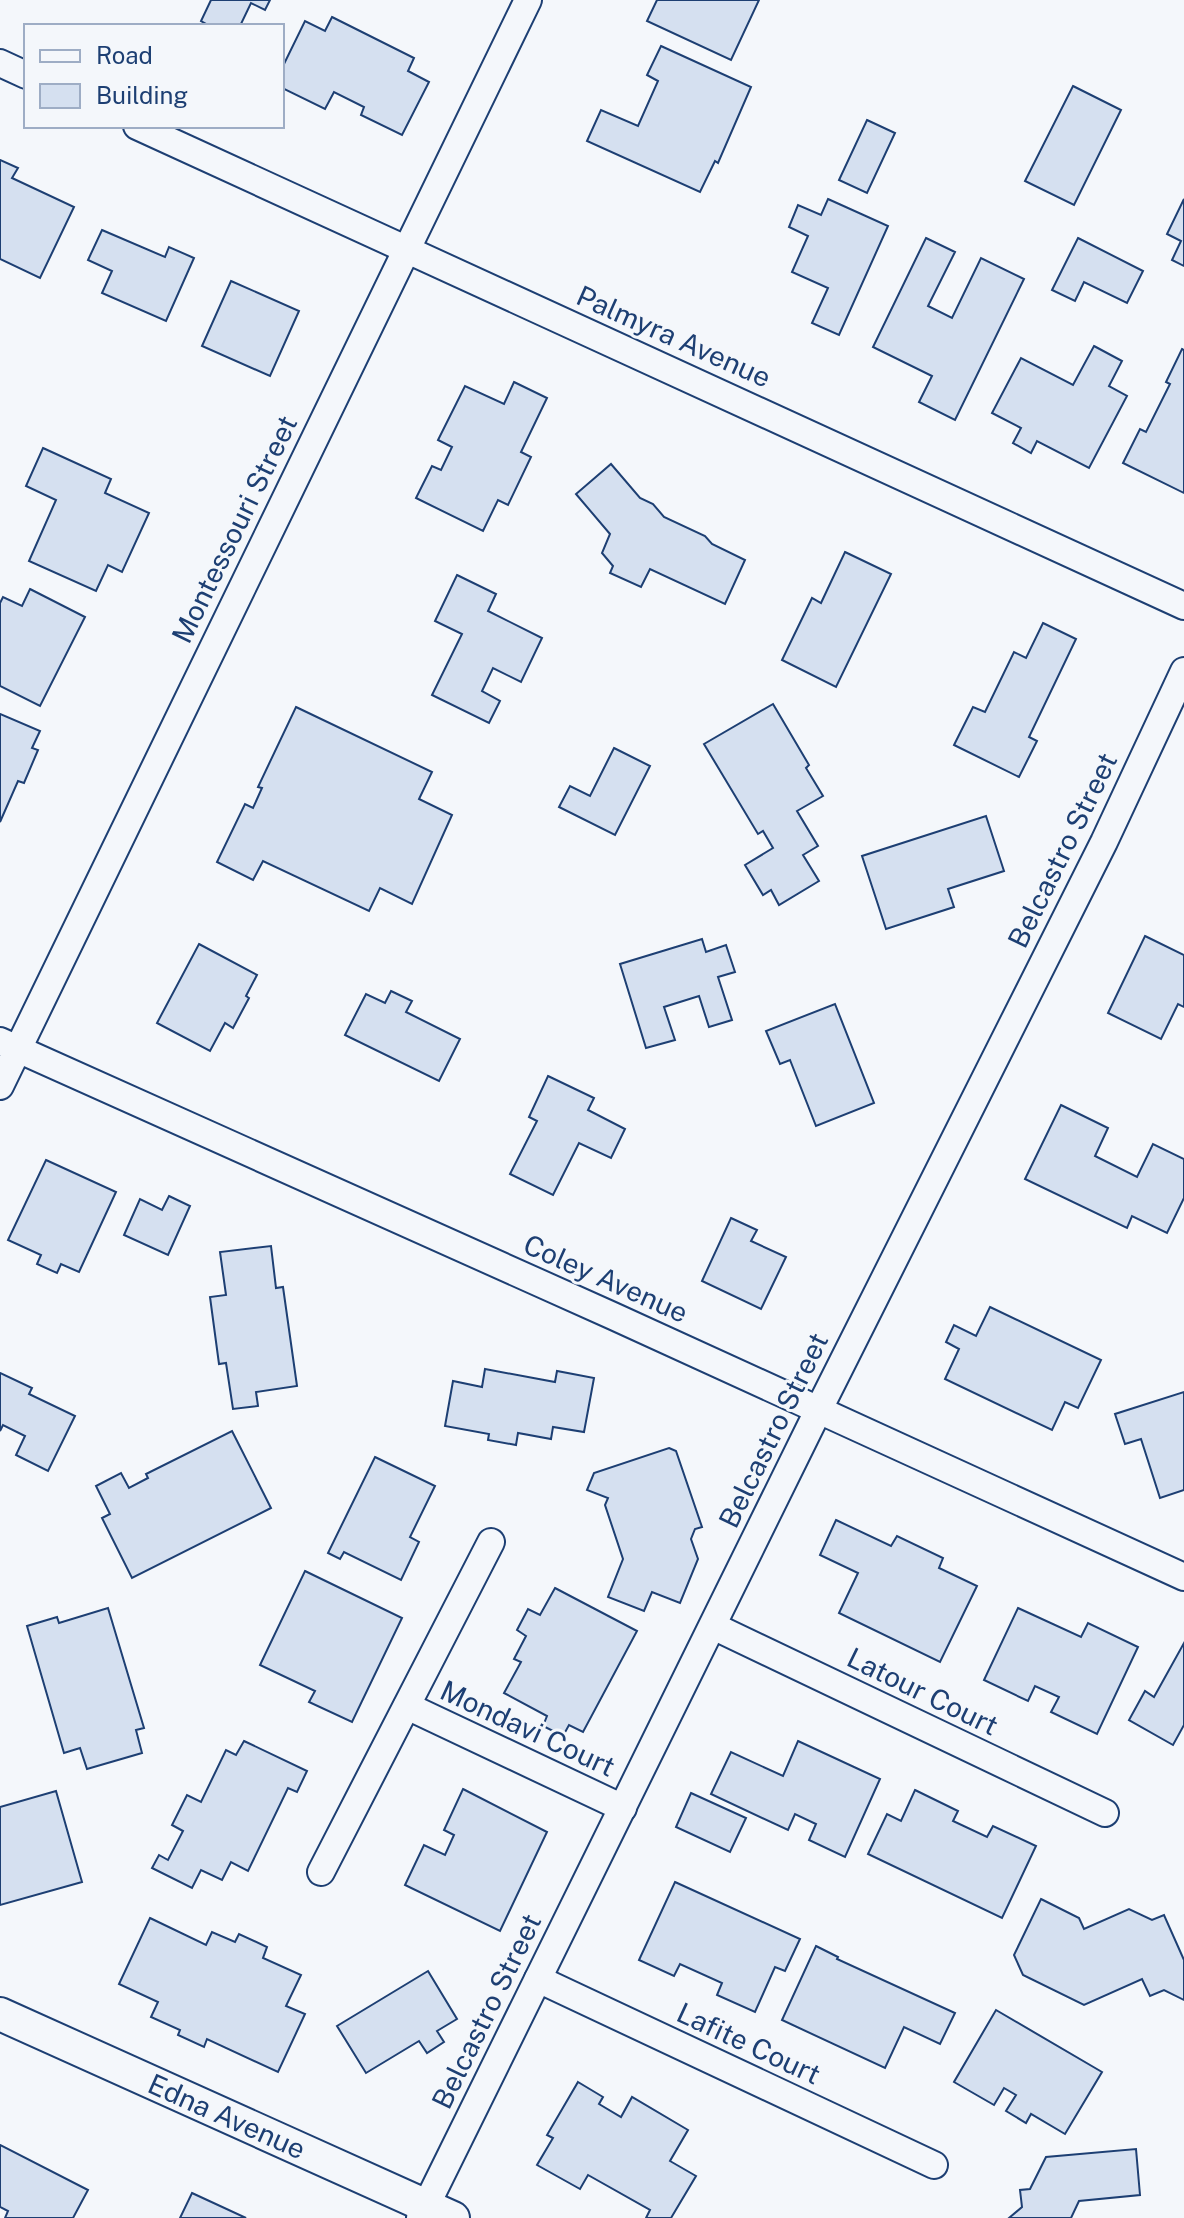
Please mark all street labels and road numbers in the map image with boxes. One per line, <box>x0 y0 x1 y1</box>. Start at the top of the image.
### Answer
street label: Palmyra Avenue <box>572 278 776 394</box>
street label: Montessouri Street <box>165 410 303 648</box>
street label: Belcastro Street <box>1001 747 1123 953</box>
street label: Coley Avenue <box>519 1227 693 1329</box>
street label: Belcastro Street <box>712 1327 834 1533</box>
street label: Latour Court <box>842 1640 1004 1742</box>
street label: Mondavi Court <box>435 1673 621 1783</box>
street label: Belcastro Street <box>425 1908 547 2114</box>
street label: Lafite Court <box>672 1995 826 2091</box>
street label: Edna Avenue <box>143 2067 311 2165</box>

